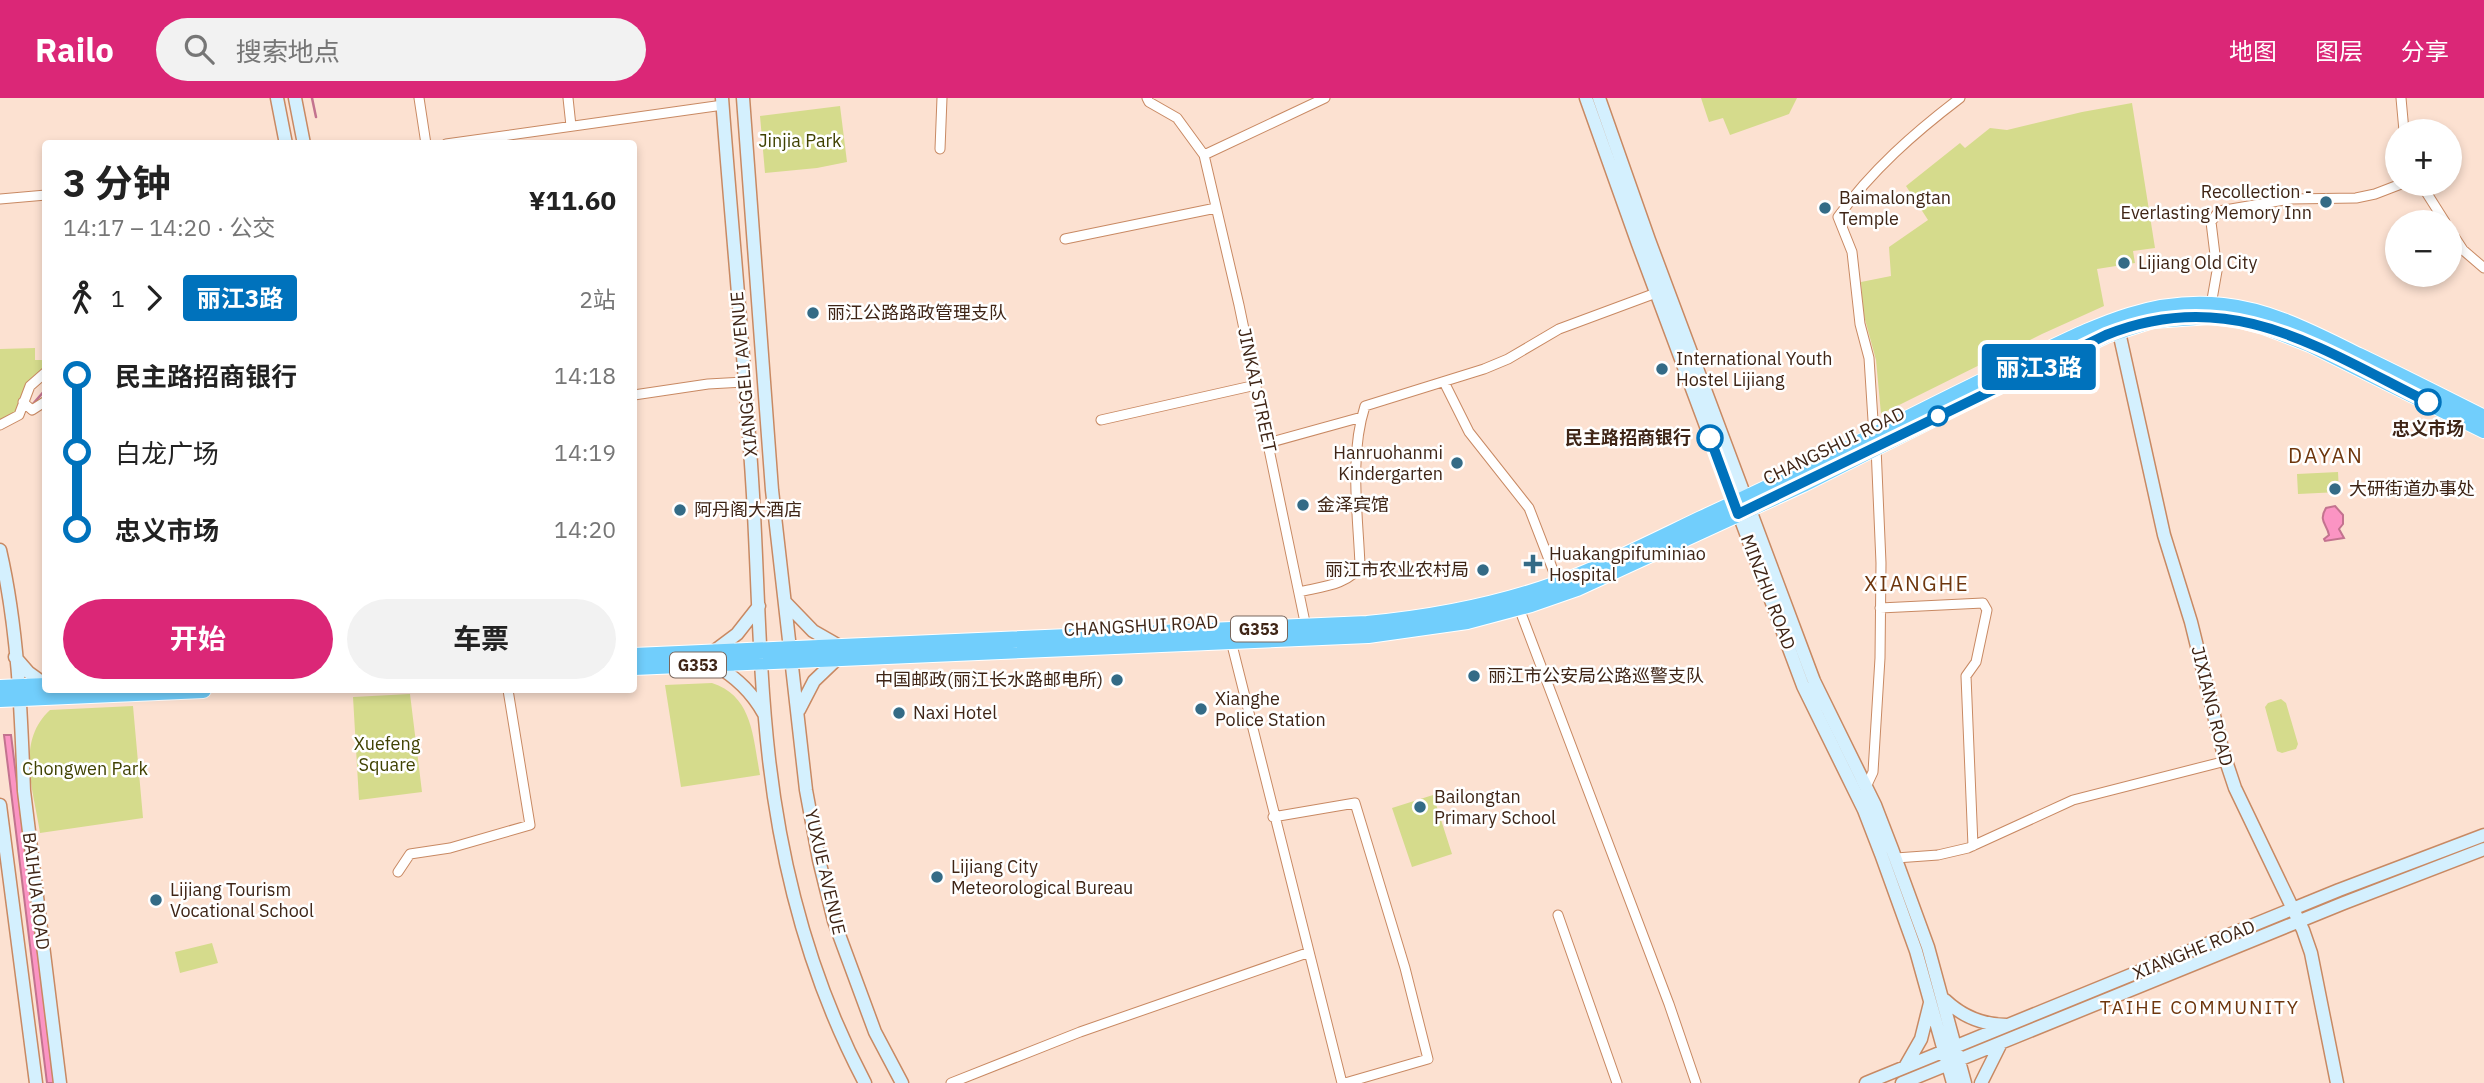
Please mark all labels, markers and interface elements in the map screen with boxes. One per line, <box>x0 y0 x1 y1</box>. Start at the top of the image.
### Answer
search box <box>156 18 646 81</box>
text: Railo <box>35 28 114 71</box>
icon: search <box>180 30 218 68</box>
text: 搜索地点 <box>236 34 340 68</box>
text: 地图 <box>2229 35 2277 67</box>
text: 图层 <box>2315 35 2363 67</box>
text: 分享 <box>2401 35 2449 67</box>
map controls <box>2385 119 2462 287</box>
button: + <box>2385 119 2462 196</box>
park label: Jinjia Park <box>758 129 842 152</box>
text: 3 分钟 <box>63 158 171 207</box>
place label: Recollection - Everlasting Memory Inn <box>2120 180 2312 224</box>
text: ¥11.60 <box>529 183 616 217</box>
place label: Baimalongtan Temple <box>1839 186 1951 230</box>
marker: Recollection - Everlasting Memory Inn <box>2318 194 2334 210</box>
marker: Baimalongtan Temple <box>1817 200 1833 216</box>
button: − <box>2385 210 2462 287</box>
text: 14:17 – 14:20 · 公交 <box>63 212 276 242</box>
place label: Lijiang Old City <box>2138 251 2257 274</box>
marker: Lijiang Old City <box>2116 255 2132 271</box>
icon: walk <box>63 279 101 317</box>
icon: forward <box>135 279 173 317</box>
text: 丽江3路 <box>197 282 283 314</box>
text: 1 <box>111 283 125 313</box>
text: 2站 <box>579 284 616 314</box>
street label: XIANGGELI AVENUE <box>725 290 762 458</box>
place label: 丽江公路路政管理支队 <box>827 301 1007 324</box>
marker: 丽江公路路政管理支队 <box>805 305 821 321</box>
street label: JINKAI STREET <box>1233 325 1282 454</box>
line badge: 丽江3路 <box>1990 344 2088 390</box>
place label: International Youth Hostel Lijiang <box>1676 347 1833 391</box>
text: 丽江3路 <box>1996 351 2082 383</box>
text: 民主路招商银行 <box>115 359 297 393</box>
text: 14:18 <box>554 360 616 390</box>
marker: International Youth Hostel Lijiang <box>1654 361 1670 377</box>
marker: 忠义市场 <box>2415 389 2441 415</box>
street label: CHANGSHUI ROAD <box>1759 401 1908 490</box>
unlabelled marker <box>1928 406 1948 426</box>
place label: 忠义市场 <box>2392 417 2464 440</box>
marker: 民主路招商银行 <box>1697 425 1723 451</box>
place label: 民主路招商银行 <box>1565 426 1691 449</box>
text: 白龙广场 <box>115 436 219 470</box>
text: 14:19 <box>554 437 616 467</box>
place label: Hanruohanmi Kindergarten <box>1333 441 1443 485</box>
district label: DAYAN <box>2288 441 2364 469</box>
marker: Hanruohanmi Kindergarten <box>1449 455 1465 471</box>
place label: 大研街道办事处 <box>2349 477 2475 500</box>
marker: 大研街道办事处 <box>2327 481 2343 497</box>
place label: 金泽宾馆 <box>1317 493 1389 516</box>
marker: 金泽宾馆 <box>1295 497 1311 513</box>
place label: 阿丹阁大酒店 <box>694 498 802 521</box>
marker: 阿丹阁大酒店 <box>672 502 688 518</box>
text: 忠义市场 <box>115 513 219 547</box>
text: 14:20 <box>554 514 616 544</box>
street label: MINZHU ROAD <box>1736 531 1801 653</box>
place label: Huakangpifuminiao Hospital <box>1549 542 1706 586</box>
marker: Huakangpifuminiao Hospital <box>1523 554 1543 574</box>
place label: 丽江市农业农村局 <box>1325 558 1469 581</box>
marker: 丽江市农业农村局 <box>1475 562 1491 578</box>
district label: XIANGHE <box>1864 569 1970 597</box>
button: 开始 <box>63 599 333 679</box>
button: 车票 <box>347 599 616 679</box>
street label: CHANGSHUI ROAD <box>1063 610 1219 641</box>
road number: G353 <box>1231 616 1287 642</box>
street label: JIXIANG ROAD <box>2186 643 2239 768</box>
road number: G353 <box>670 652 726 678</box>
place label: 丽江市公安局公路巡警支队 <box>1488 664 1704 687</box>
place label: 中国邮政(丽江长水路邮电所) <box>875 668 1103 691</box>
marker: 丽江市公安局公路巡警支队 <box>1466 668 1482 684</box>
marker: 中国邮政(丽江长水路邮电所) <box>1109 672 1125 688</box>
place label: Xianghe Police Station <box>1215 687 1326 731</box>
place label: Naxi Hotel <box>913 701 997 724</box>
marker: Xianghe Police Station <box>1193 701 1209 717</box>
marker: Naxi Hotel <box>891 705 907 721</box>
park label: Xuefeng Square <box>354 732 421 776</box>
park label: Chongwen Park <box>22 757 148 780</box>
place label: Bailongtan Primary School <box>1434 785 1556 829</box>
marker: Bailongtan Primary School <box>1412 799 1428 815</box>
street label: YUXUE AVENUE <box>800 807 851 937</box>
street label: BAIHUA ROAD <box>18 831 55 951</box>
place label: Lijiang City Meteorological Bureau <box>951 855 1133 899</box>
marker: Lijiang City Meteorological Bureau <box>929 869 945 885</box>
place label: Lijiang Tourism Vocational School <box>170 878 314 922</box>
marker: Lijiang Tourism Vocational School <box>148 892 164 908</box>
street label: XIANGHE ROAD <box>2129 915 2258 985</box>
district label: TAIHE COMMUNITY <box>2100 995 2300 1019</box>

